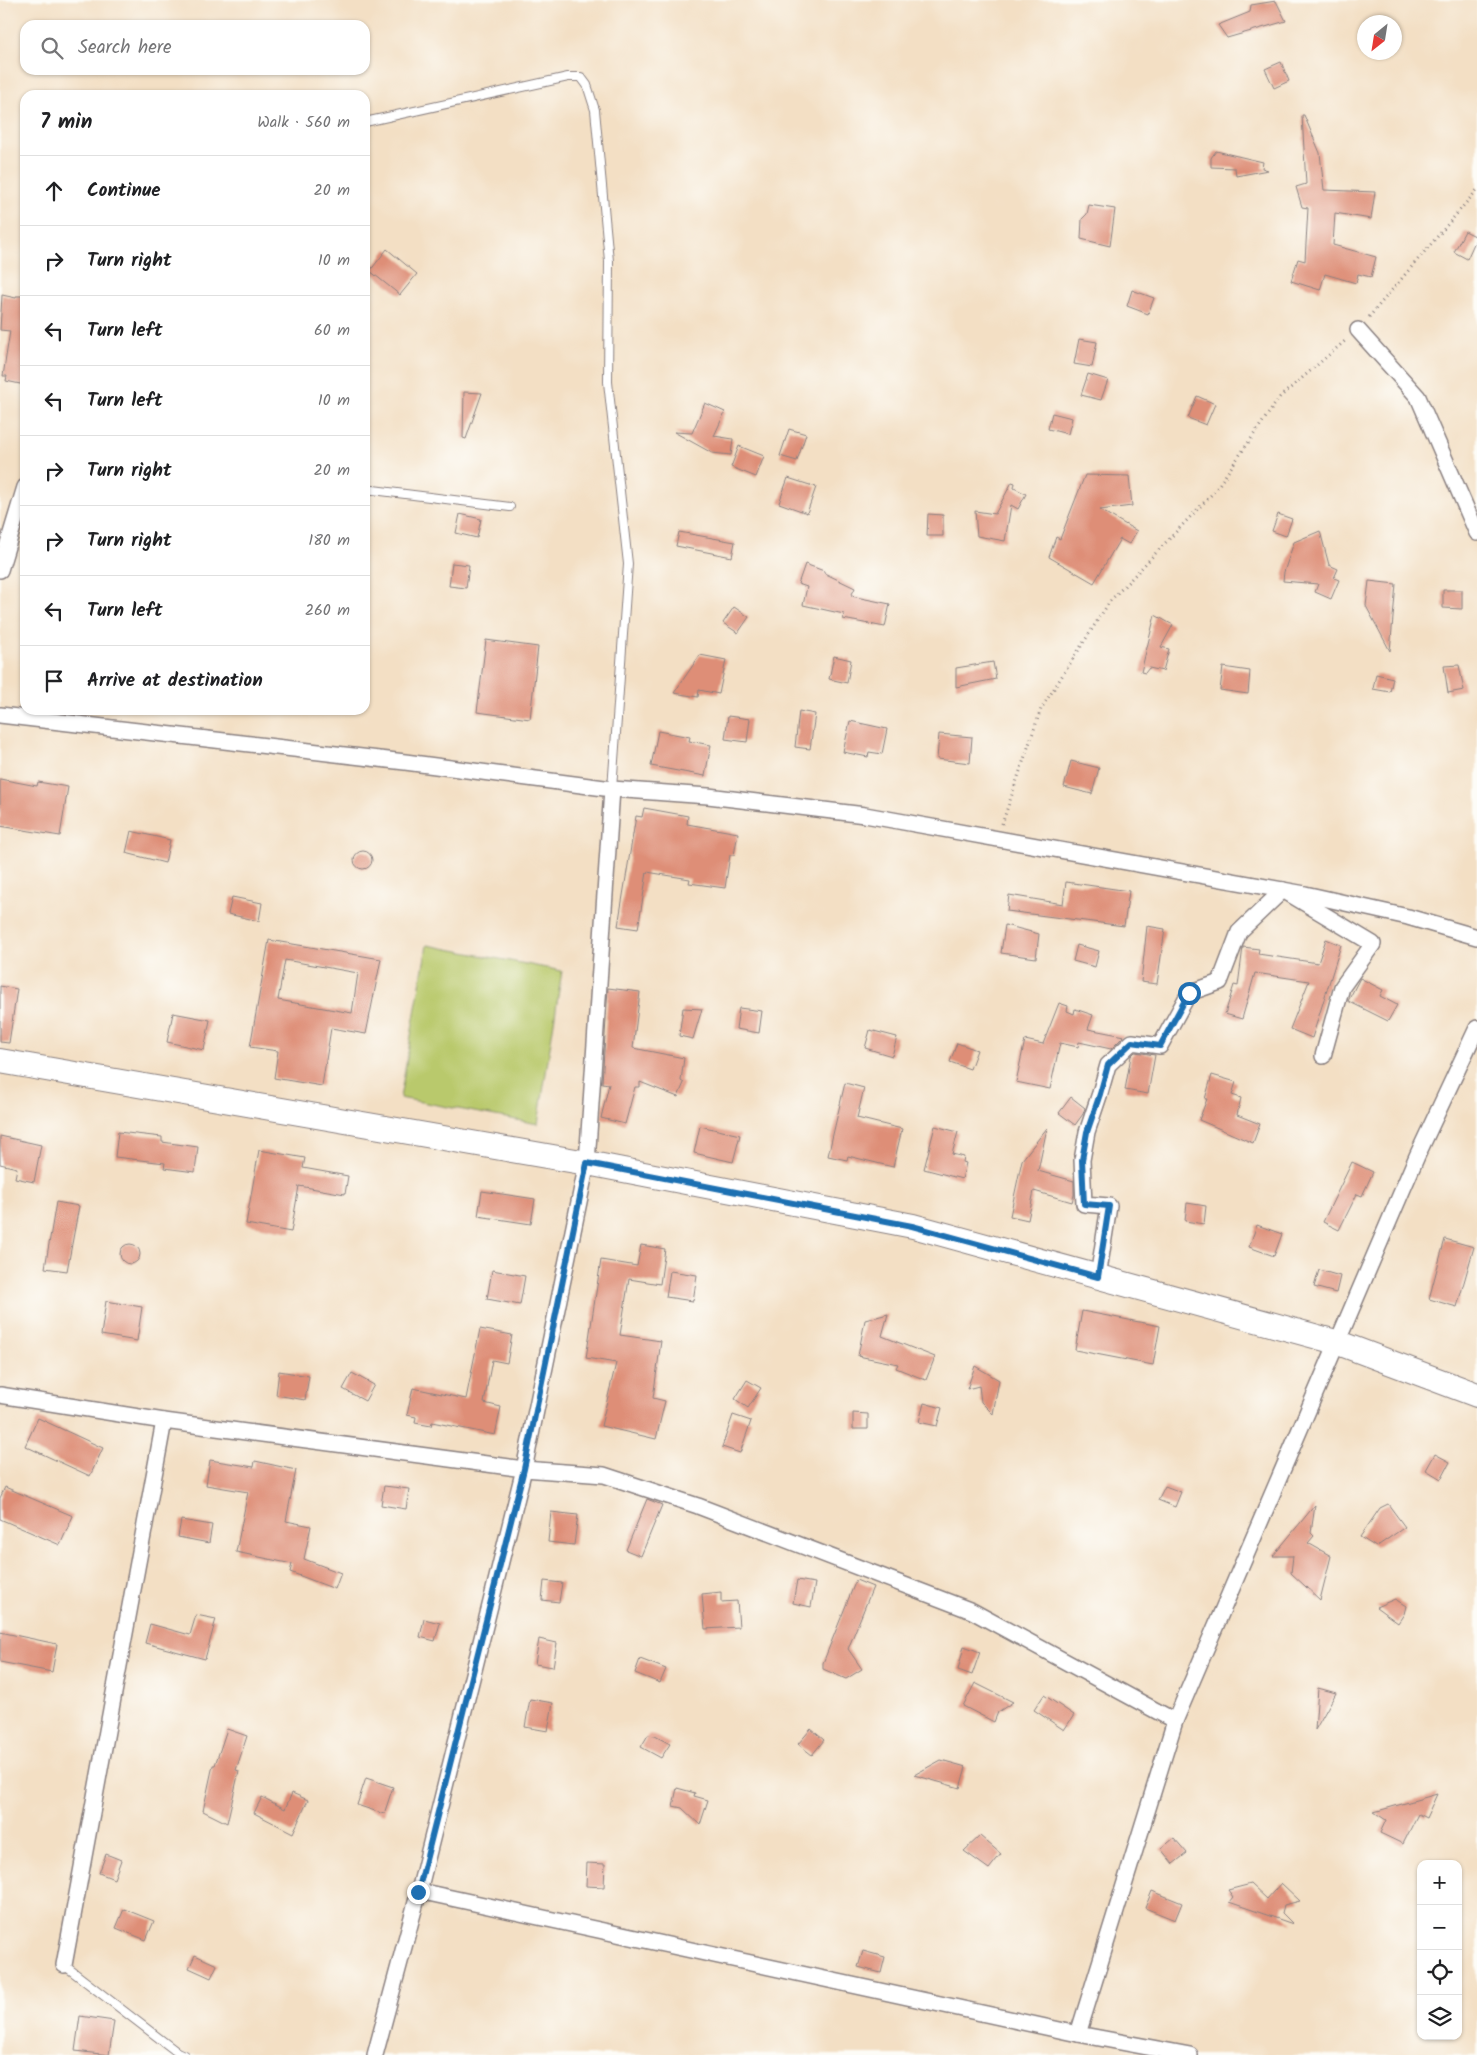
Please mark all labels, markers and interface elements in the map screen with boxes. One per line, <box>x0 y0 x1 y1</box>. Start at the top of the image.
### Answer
north arrow <box>1357 15 1402 60</box>
search box <box>20 20 370 75</box>
text: Search here <box>78 33 172 63</box>
icon: search <box>38 34 66 62</box>
text: 7 min <box>40 106 92 139</box>
text: Walk · 560 m <box>257 110 350 135</box>
text: Continue <box>87 176 160 206</box>
icon: ahead <box>40 177 68 205</box>
text: 20 m <box>314 178 350 203</box>
text: Turn right <box>87 246 172 276</box>
icon: right <box>40 247 68 275</box>
text: 10 m <box>318 248 350 273</box>
text: Turn left <box>87 316 162 346</box>
icon: left <box>40 317 68 345</box>
text: 60 m <box>314 318 350 343</box>
text: Turn left <box>87 386 162 416</box>
icon: left <box>40 387 68 415</box>
text: 10 m <box>318 388 350 413</box>
text: Turn right <box>87 456 172 486</box>
icon: right <box>40 457 68 485</box>
text: 20 m <box>314 458 350 483</box>
text: Turn right <box>87 526 172 556</box>
icon: right <box>40 527 68 555</box>
text: 180 m <box>308 528 350 553</box>
text: Turn left <box>87 596 162 626</box>
icon: left <box>40 597 68 625</box>
text: 260 m <box>305 598 350 623</box>
text: Arrive at destination <box>87 666 263 696</box>
icon: arrive <box>40 667 68 695</box>
route start <box>1178 982 1201 1005</box>
map controls <box>1417 1860 1462 2040</box>
button: + <box>1417 1860 1462 1905</box>
route end <box>407 1881 430 1904</box>
button: − <box>1417 1905 1462 1950</box>
button: locate <box>1417 1950 1462 1995</box>
button: layers <box>1417 1995 1462 2040</box>

